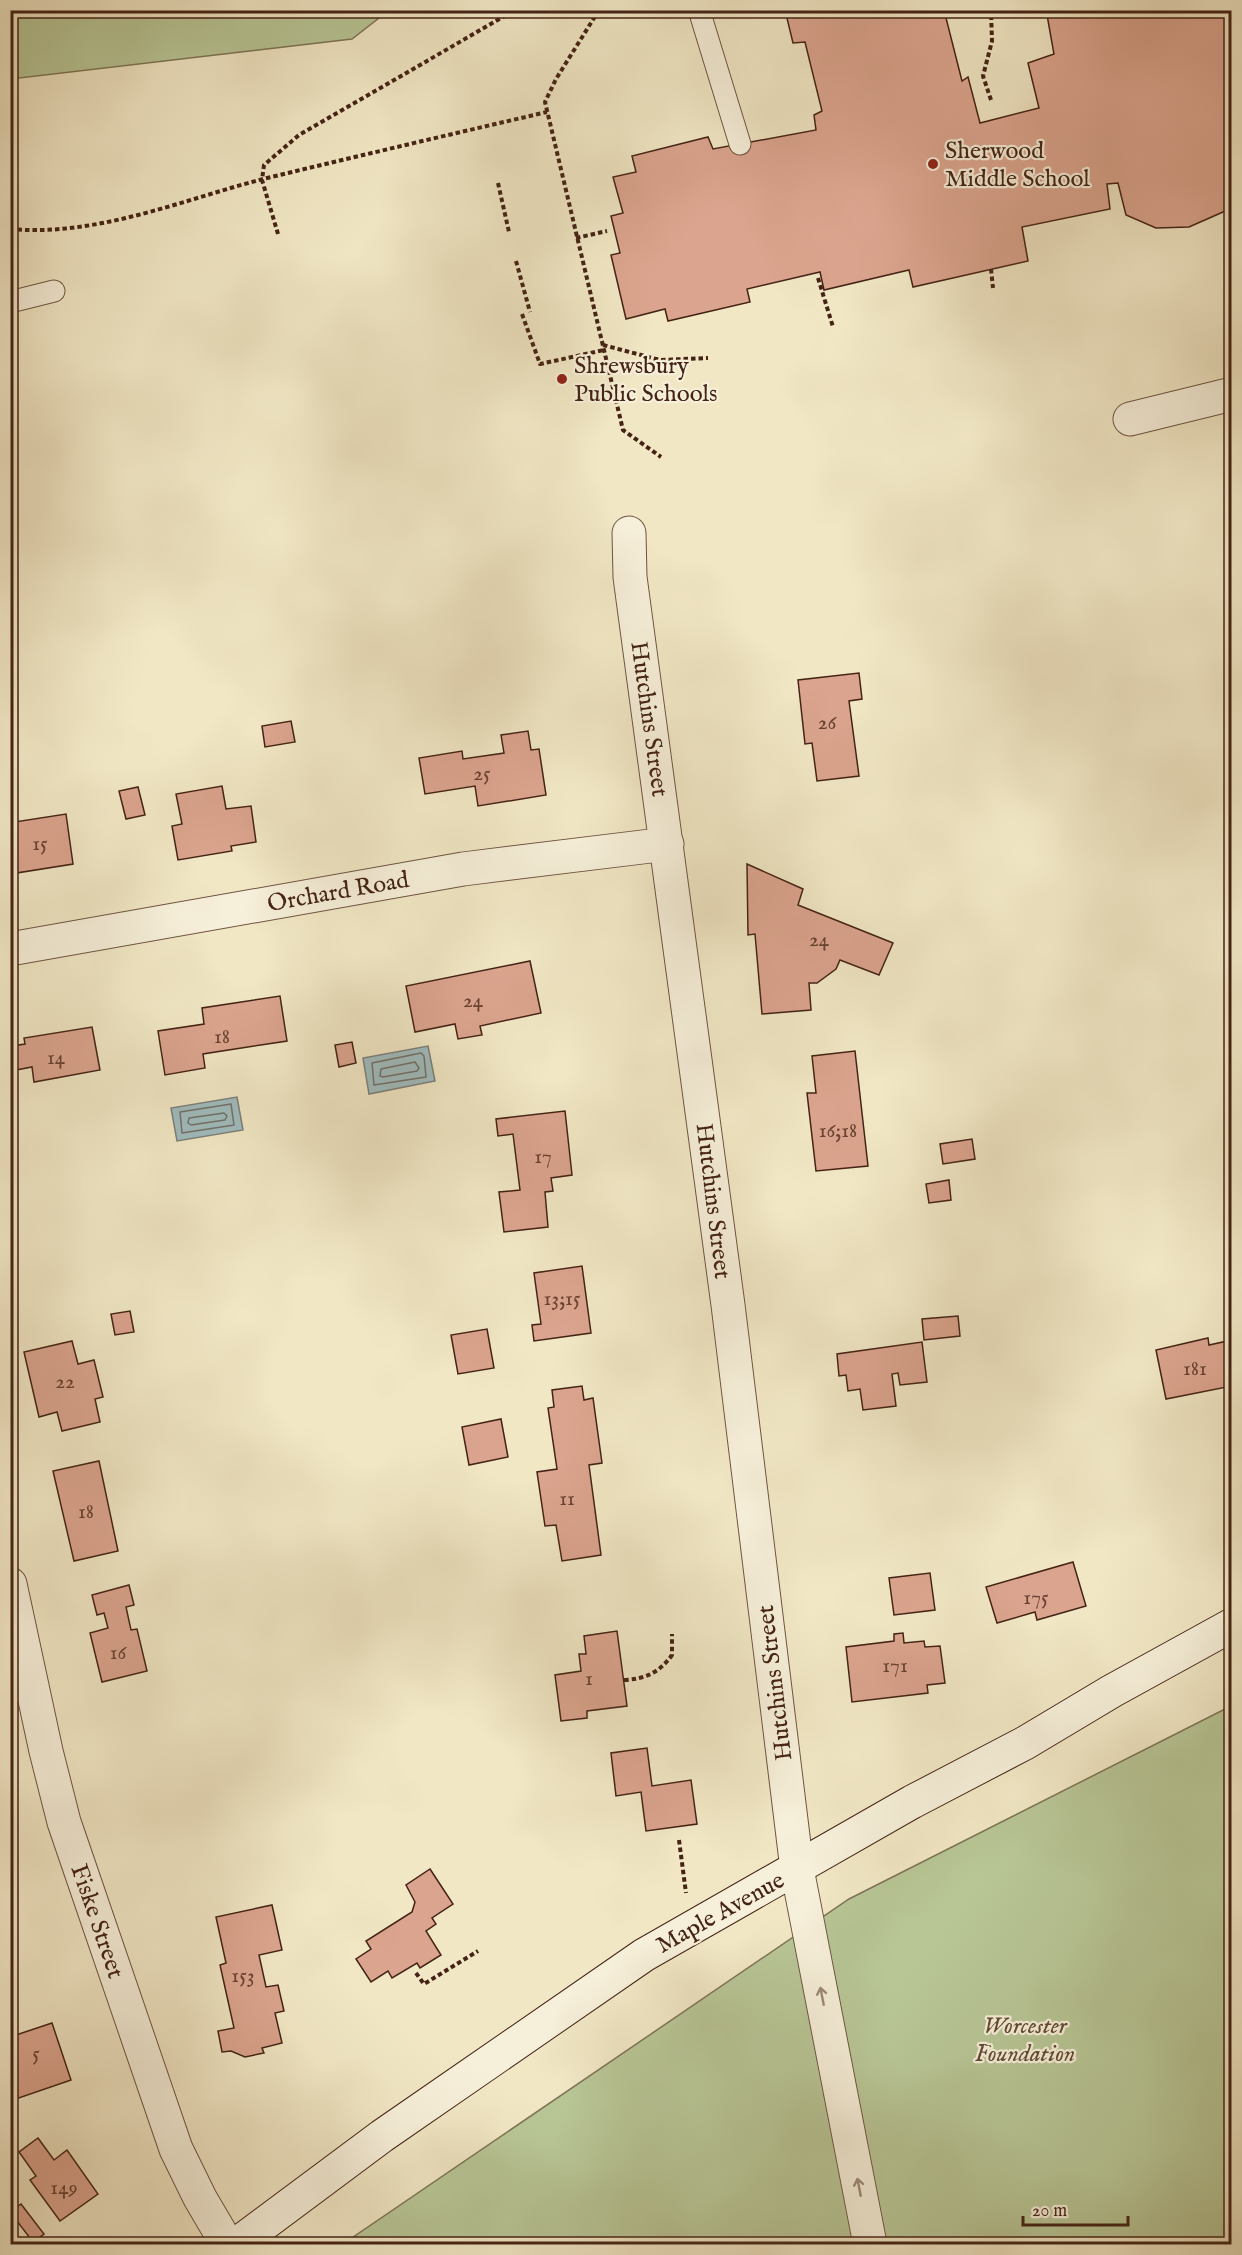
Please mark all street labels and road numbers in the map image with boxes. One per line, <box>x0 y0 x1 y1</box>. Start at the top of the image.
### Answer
street label: Hutchins Street <box>622 640 675 799</box>
street label: Orchard Road <box>265 865 412 920</box>
street label: Hutchins Street <box>688 1122 737 1281</box>
street label: Hutchins Street <box>751 1603 800 1762</box>
street label: Fiske Street <box>63 1860 131 1983</box>
street label: Maple Avenue <box>651 1865 790 1961</box>

